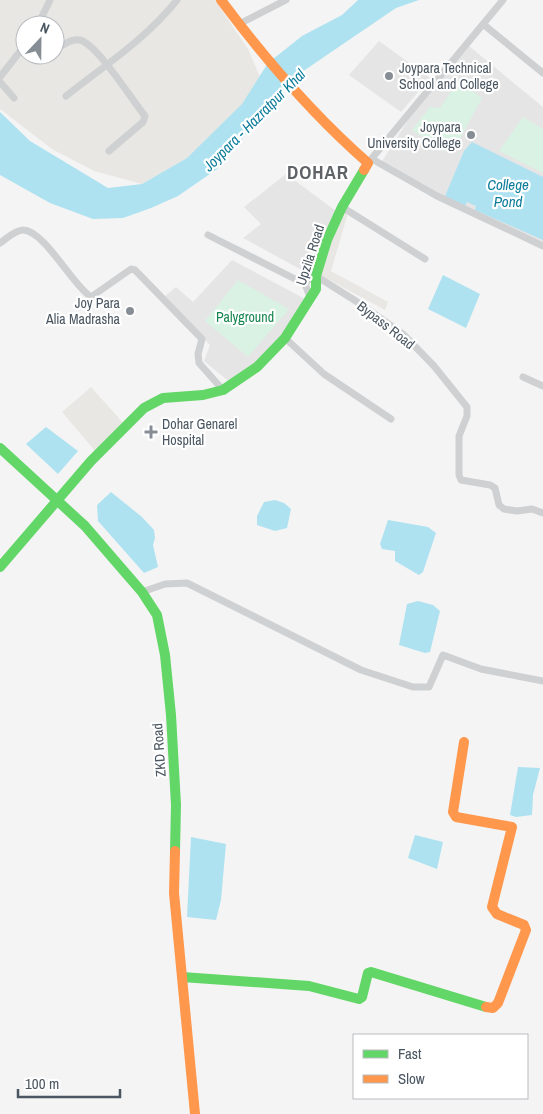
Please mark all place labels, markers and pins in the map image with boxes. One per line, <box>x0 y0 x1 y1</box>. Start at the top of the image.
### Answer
place label: Joypara Technical School and College <box>399 59 499 93</box>
marker: Joypara Technical School and College <box>383 70 395 82</box>
place label: Joypara University College <box>367 118 462 152</box>
marker: Joypara University College <box>465 129 477 141</box>
place label: Joy Para Alia Madrasha <box>45 294 121 328</box>
marker: Joy Para Alia Madrasha <box>124 305 136 317</box>
place label: Dohar Genarel Hospital <box>162 415 237 449</box>
marker: Dohar Genarel Hospital <box>144 425 158 439</box>

